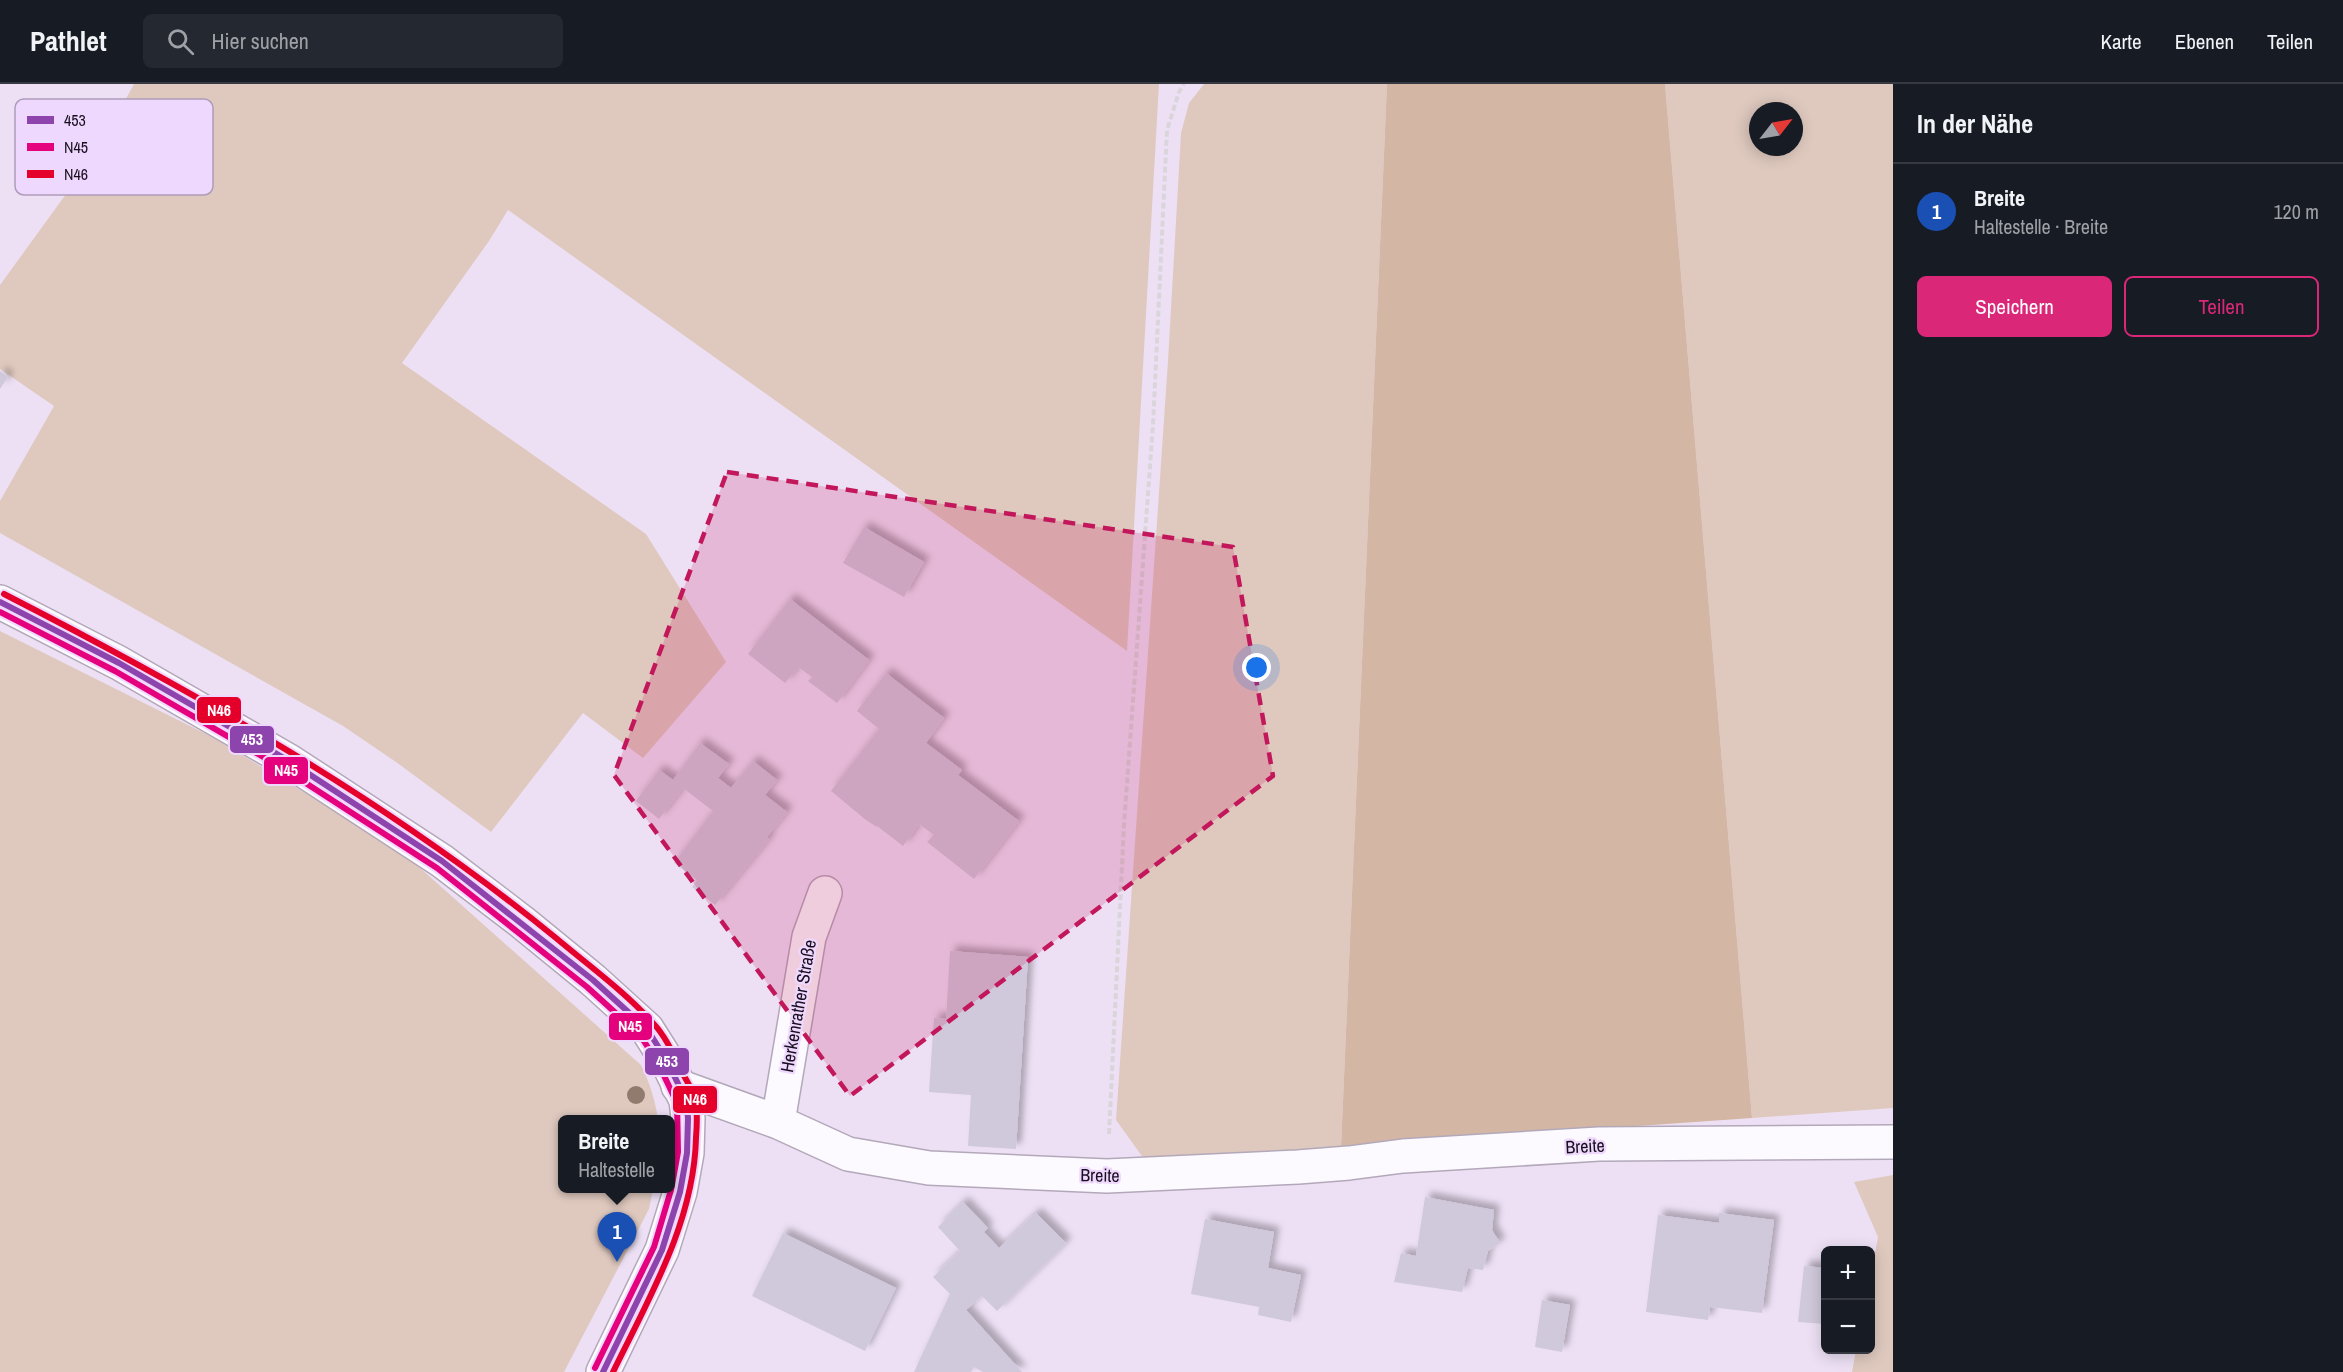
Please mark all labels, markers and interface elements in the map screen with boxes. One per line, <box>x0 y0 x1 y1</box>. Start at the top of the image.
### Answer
search box <box>143 14 563 68</box>
text: Pathlet <box>30 22 107 60</box>
icon: search <box>164 25 197 58</box>
text: Hier suchen <box>212 26 309 56</box>
text: Karte <box>2101 27 2142 56</box>
text: Ebenen <box>2175 27 2234 56</box>
text: Teilen <box>2267 27 2313 56</box>
legend <box>15 99 213 195</box>
north arrow <box>1749 102 1803 156</box>
text: In der Nähe <box>1917 106 2033 141</box>
text: 453 <box>64 109 86 131</box>
text: N45 <box>64 136 88 158</box>
text: N46 <box>64 163 88 185</box>
text: Breite <box>1974 183 2025 213</box>
text: 1 <box>1932 198 1941 225</box>
text: 120 m <box>2273 198 2319 225</box>
text: Haltestelle · Breite <box>1974 213 2108 240</box>
button: Speichern <box>1917 276 2112 337</box>
button: Teilen <box>2124 276 2319 337</box>
your location <box>1242 653 1271 682</box>
line badge: N46 <box>196 696 242 724</box>
text: N46 <box>207 699 231 721</box>
line badge: 453 <box>229 725 275 754</box>
text: 453 <box>241 728 263 750</box>
line badge: N45 <box>263 756 309 785</box>
text: N45 <box>274 759 298 781</box>
street label: Herkenrather Straße <box>774 938 822 1074</box>
line badge: N45 <box>608 1012 653 1041</box>
text: N45 <box>618 1015 642 1037</box>
line badge: 453 <box>644 1047 690 1076</box>
text: 453 <box>656 1050 678 1072</box>
line badge: N46 <box>672 1085 718 1114</box>
text: N46 <box>683 1088 707 1110</box>
popup <box>558 1115 675 1193</box>
text: Breite <box>578 1126 629 1156</box>
street label: Breite <box>1565 1132 1605 1160</box>
text: Haltestelle <box>578 1156 655 1183</box>
street label: Breite <box>1080 1162 1120 1188</box>
pin: 1 <box>598 1212 636 1262</box>
map controls <box>1821 1246 1875 1354</box>
button: + <box>1821 1246 1875 1300</box>
button: − <box>1821 1300 1875 1354</box>

